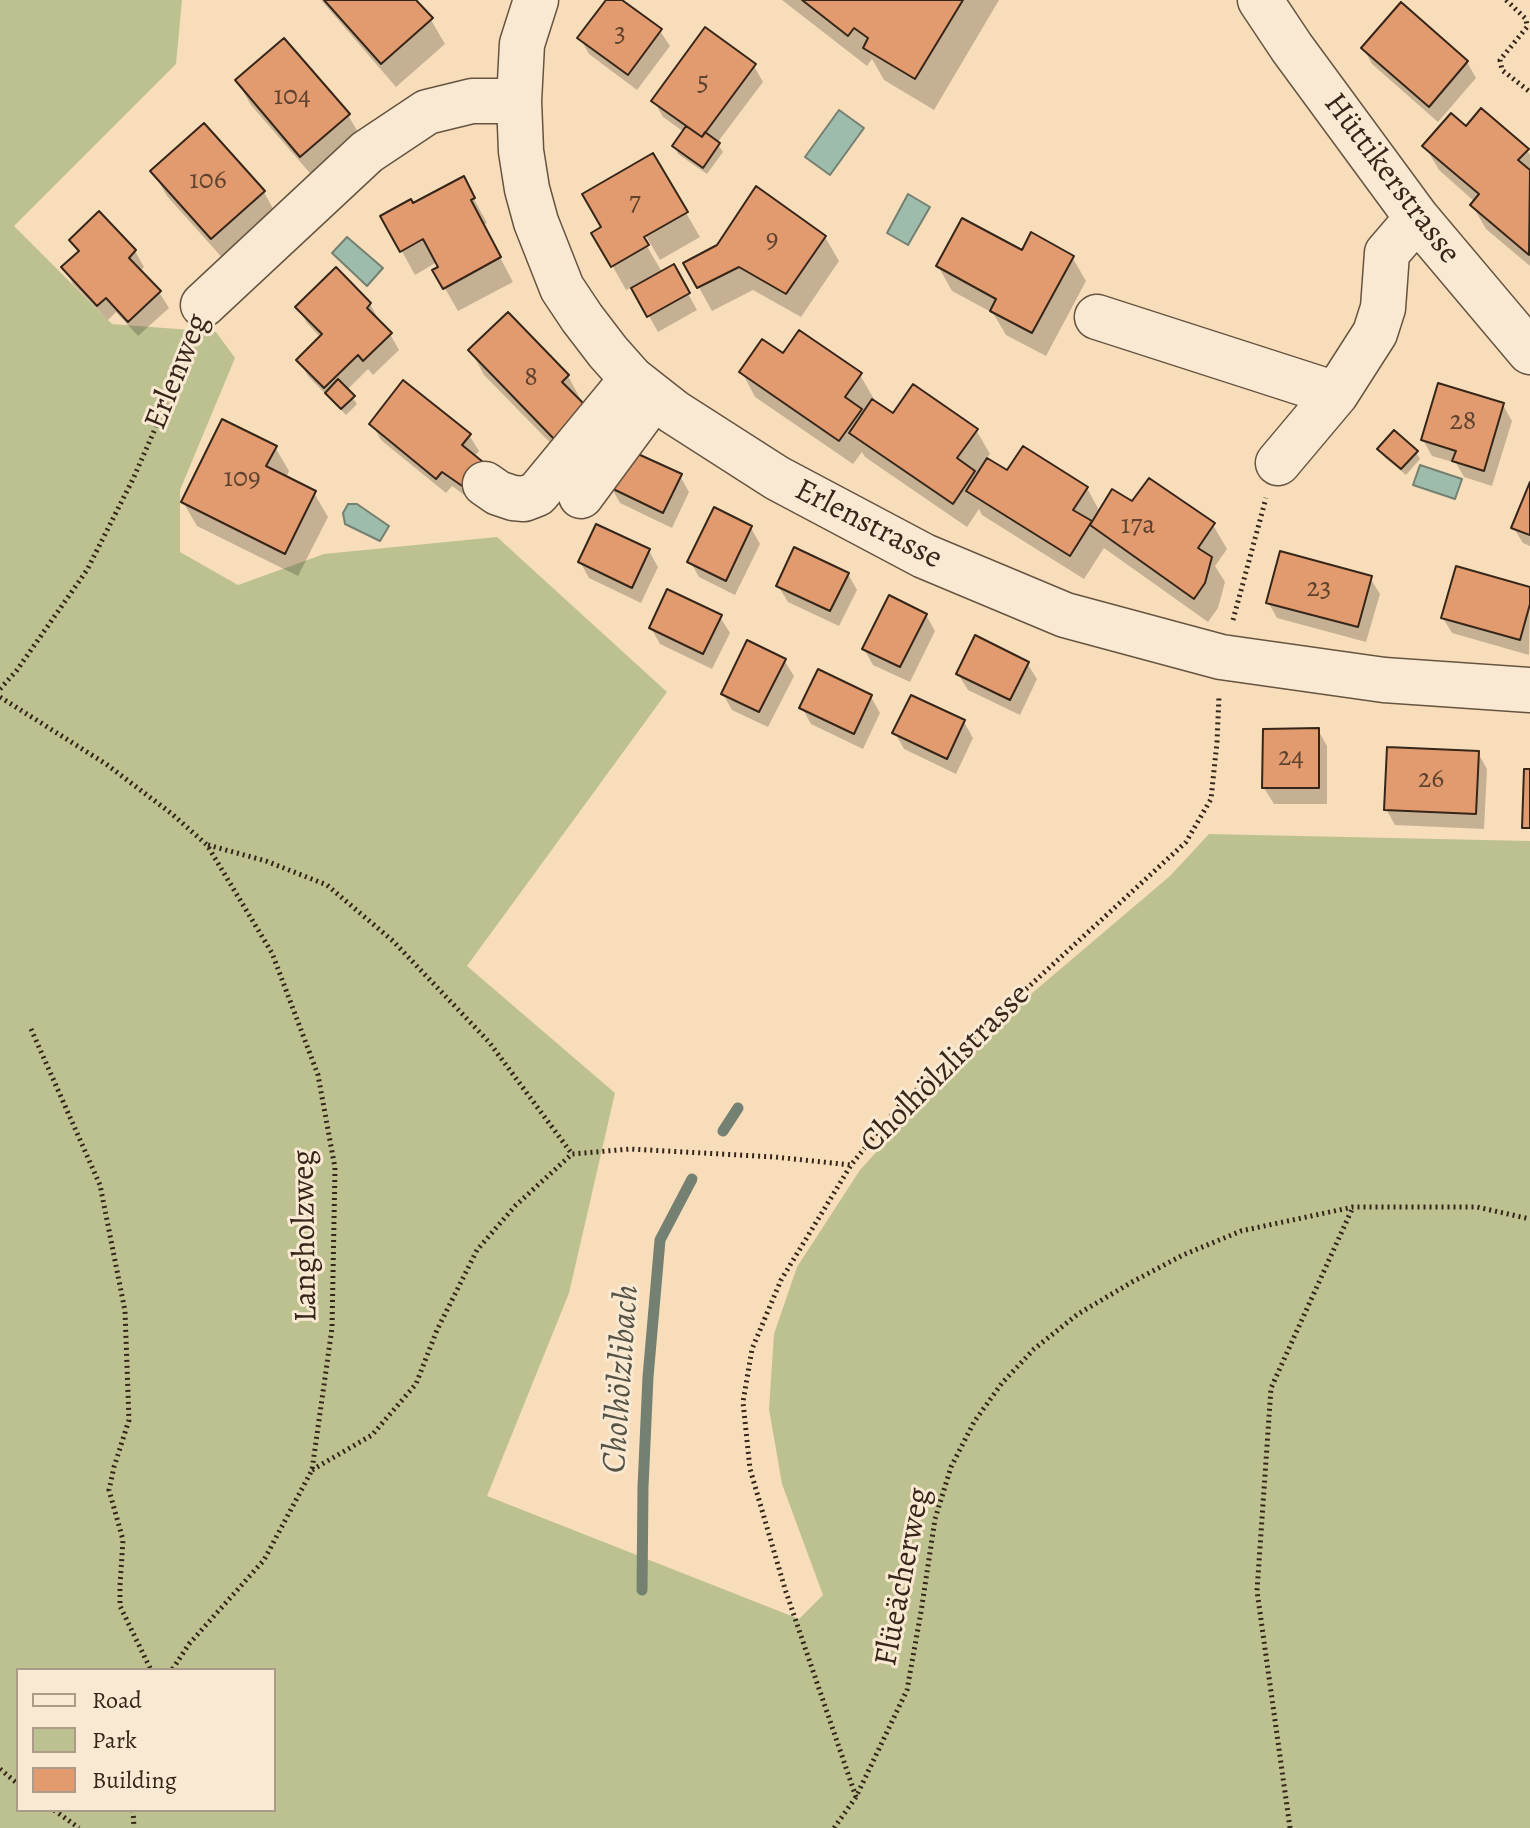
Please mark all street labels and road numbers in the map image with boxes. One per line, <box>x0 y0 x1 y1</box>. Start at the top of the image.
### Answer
street label: Hüttikerstrasse <box>1314 86 1468 272</box>
street label: Erlenweg <box>137 309 219 435</box>
street label: Erlenstrasse <box>788 472 948 578</box>
street label: Cholhölzlistrasse <box>853 976 1039 1162</box>
street label: Langholzweg <box>285 1150 327 1322</box>
street label: Flüeächerweg <box>868 1485 940 1669</box>

